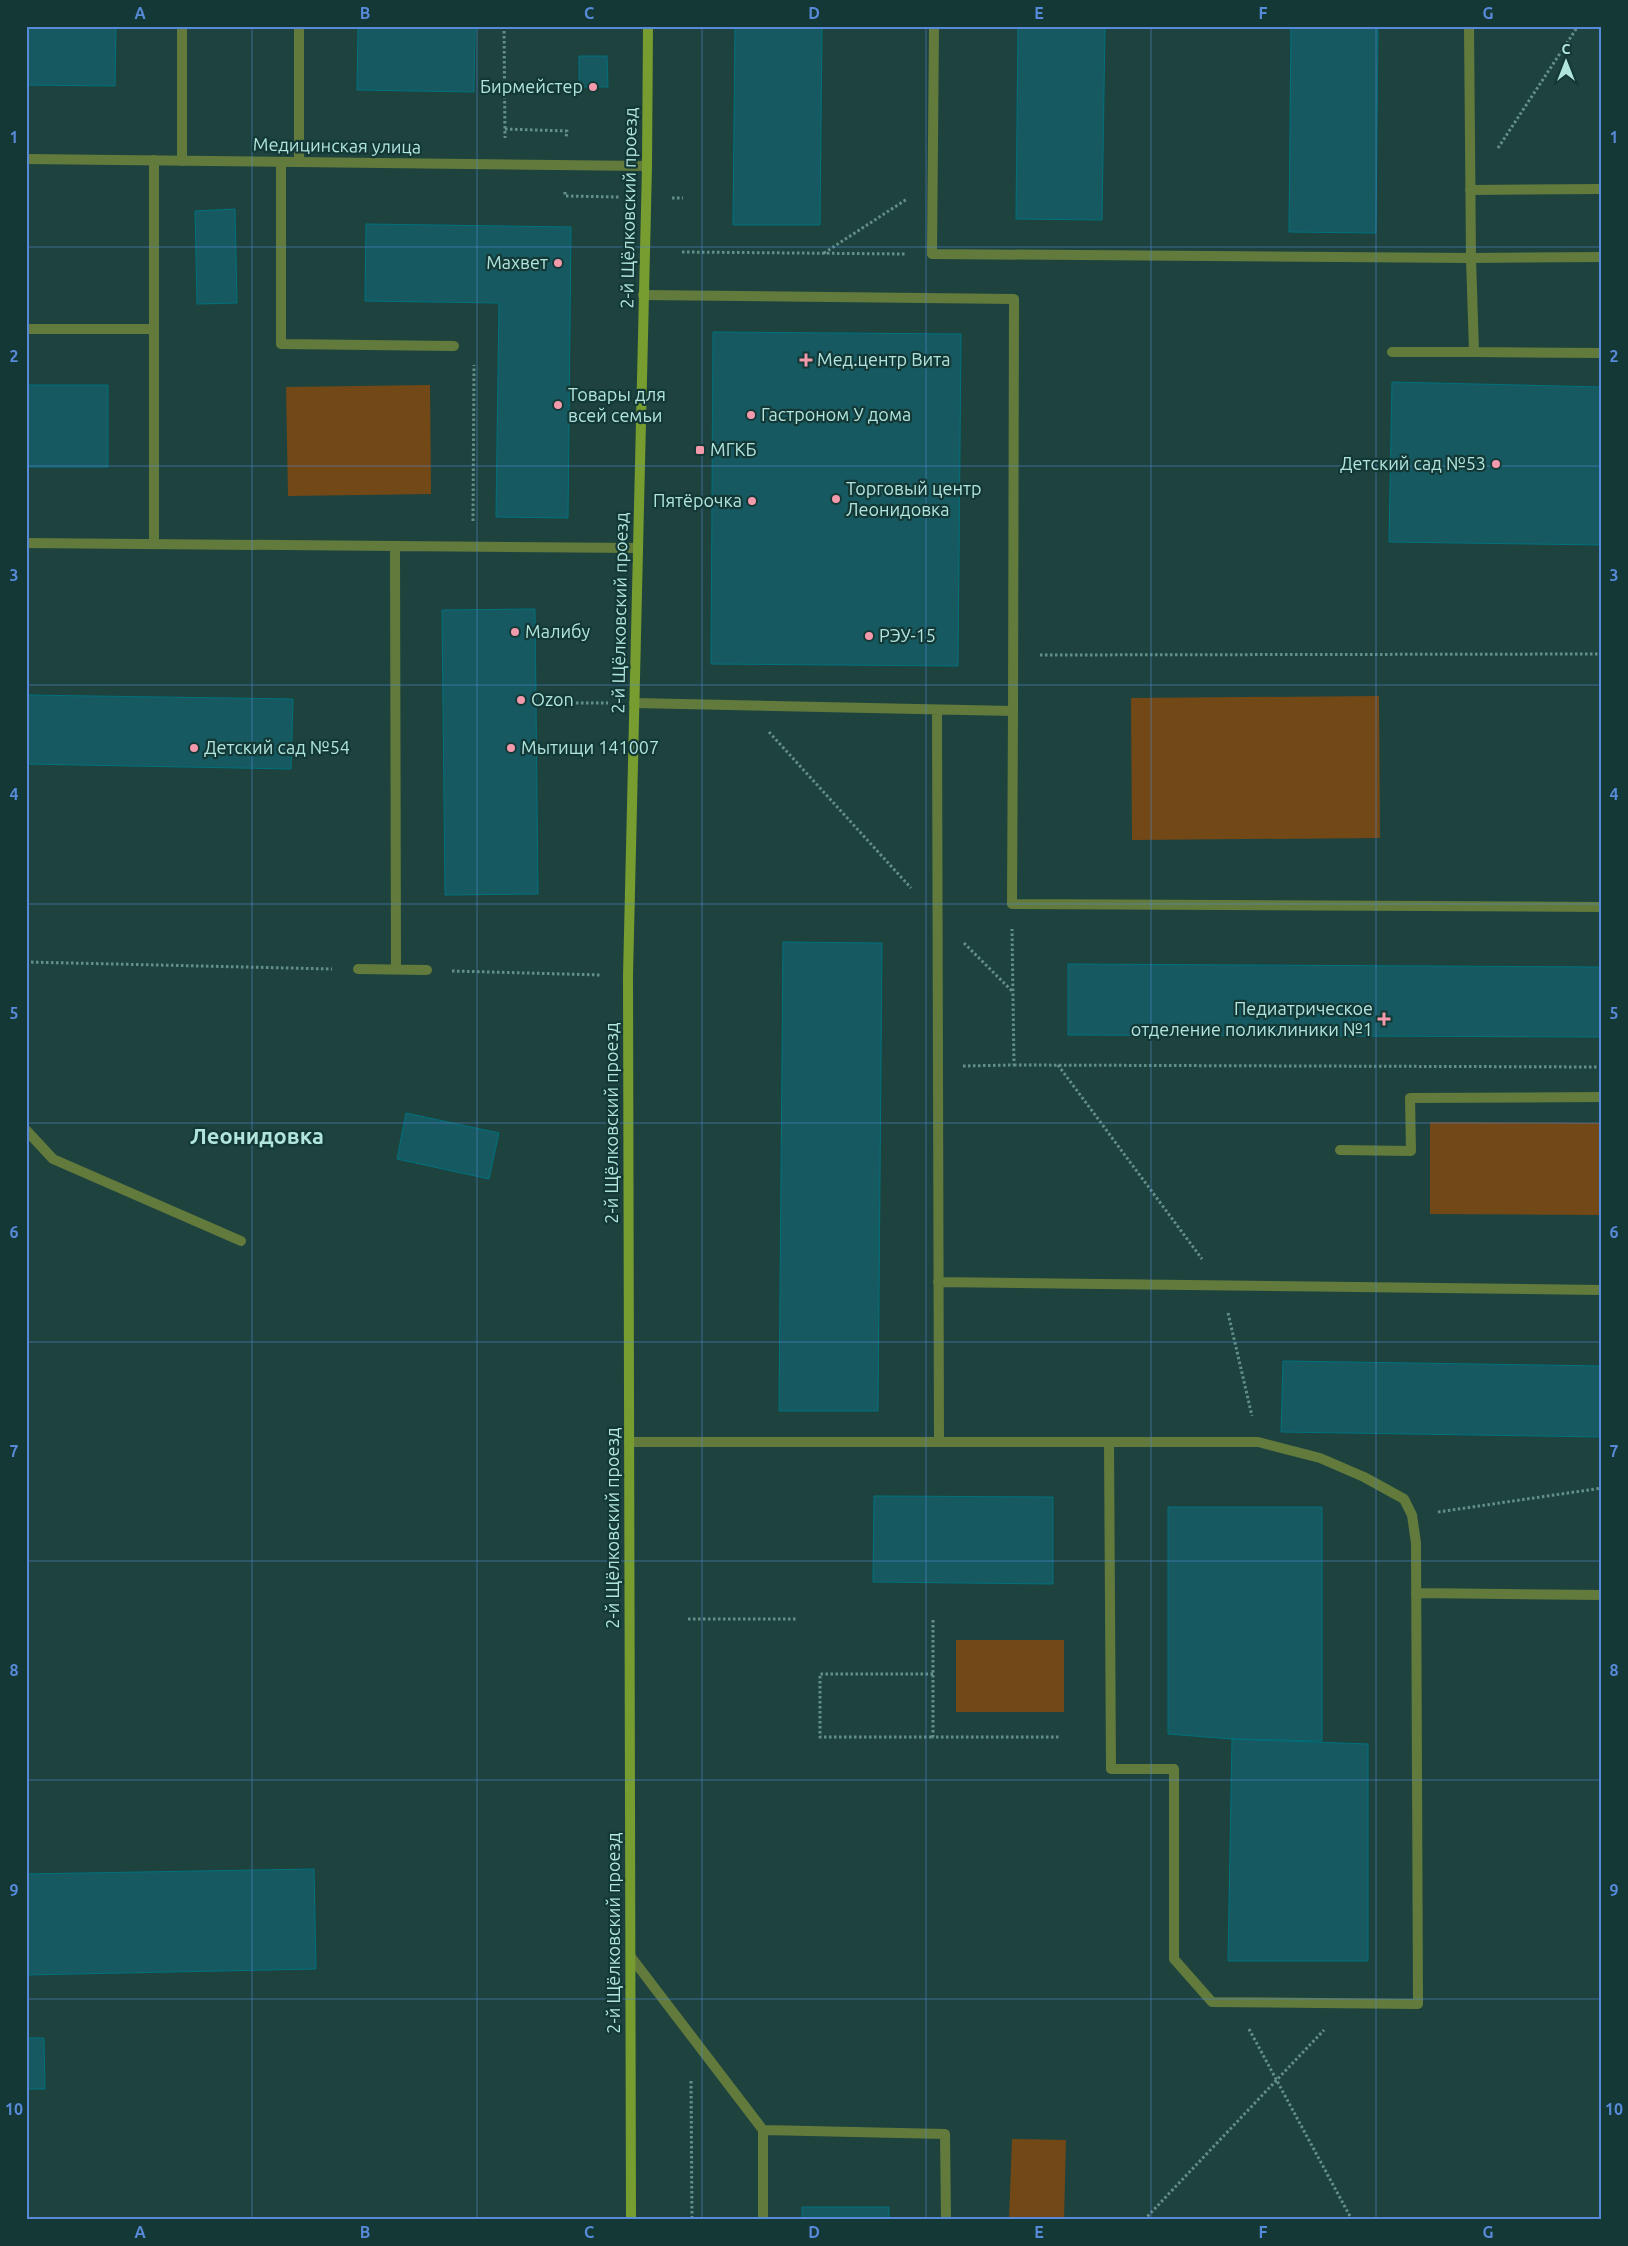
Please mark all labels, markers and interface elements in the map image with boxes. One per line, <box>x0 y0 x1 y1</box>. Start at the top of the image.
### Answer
text: A <box>134 4 146 22</box>
text: B <box>360 4 370 22</box>
text: C <box>584 4 594 22</box>
text: D <box>808 4 820 22</box>
text: E <box>1034 4 1044 22</box>
text: F <box>1259 4 1268 22</box>
text: G <box>1482 4 1494 22</box>
north arrow <box>1540 38 1590 88</box>
text: С <box>1562 41 1571 57</box>
place label: Бирмейстер <box>480 76 583 96</box>
marker: Бирмейстер <box>587 81 599 93</box>
street label: 2-й Щёлковский проезд <box>616 107 640 309</box>
text: 1 <box>9 128 19 146</box>
text: 1 <box>1609 128 1619 146</box>
street label: Медицинская улица <box>253 134 421 156</box>
place label: Махвет <box>486 252 548 272</box>
marker: Махвет <box>552 257 564 269</box>
text: 2 <box>9 347 19 365</box>
text: 2 <box>1609 347 1619 365</box>
place label: Мед.центр Вита <box>817 349 951 369</box>
marker: Мед.центр Вита <box>799 353 813 367</box>
place label: Товары для всей семьи <box>568 384 666 425</box>
marker: Товары для всей семьи <box>552 399 564 411</box>
place label: Гастроном У дома <box>761 404 911 424</box>
marker: Гастроном У дома <box>745 409 757 421</box>
place label: МГКБ <box>710 439 757 459</box>
marker: МГКБ <box>694 444 706 456</box>
place label: Детский сад №53 <box>1340 453 1486 473</box>
marker: Детский сад №53 <box>1490 458 1502 470</box>
place label: Торговый центр Леонидовка <box>846 478 982 519</box>
place label: Пятёрочка <box>653 490 742 510</box>
marker: Торговый центр Леонидовка <box>830 493 842 505</box>
marker: Пятёрочка <box>746 495 758 507</box>
street label: 2-й Щёлковский проезд <box>607 512 631 714</box>
text: 3 <box>9 566 19 584</box>
text: 3 <box>1609 566 1619 584</box>
place label: Малибу <box>525 621 591 641</box>
place label: РЭУ-15 <box>879 625 936 645</box>
marker: Малибу <box>509 626 521 638</box>
marker: РЭУ-15 <box>863 630 875 642</box>
place label: Ozon <box>531 689 574 709</box>
marker: Ozon <box>515 694 527 706</box>
place label: Детский сад №54 <box>204 737 350 757</box>
place label: Мытищи 141007 <box>521 737 659 757</box>
marker: Детский сад №54 <box>188 742 200 754</box>
marker: Мытищи 141007 <box>505 742 517 754</box>
text: 4 <box>9 785 19 803</box>
text: 4 <box>1609 785 1619 803</box>
place label: Педиатрическое отделение поликлиники №1 <box>1131 998 1373 1039</box>
text: 5 <box>9 1004 19 1022</box>
text: 5 <box>1609 1004 1619 1022</box>
marker: Педиатрическое отделение поликлиники №1 <box>1377 1012 1391 1026</box>
street label: 2-й Щёлковский проезд <box>601 1022 621 1224</box>
district label: Леонидовка <box>190 1123 324 1148</box>
text: 6 <box>9 1223 19 1241</box>
text: 6 <box>1609 1223 1619 1241</box>
street label: 2-й Щёлковский проезд <box>602 1427 622 1629</box>
text: 7 <box>9 1442 19 1460</box>
text: 7 <box>1609 1442 1619 1460</box>
text: 8 <box>9 1661 19 1679</box>
text: 8 <box>1609 1661 1619 1679</box>
street label: 2-й Щёлковский проезд <box>603 1832 623 2034</box>
text: 9 <box>9 1881 19 1899</box>
text: 9 <box>1609 1881 1619 1899</box>
text: 10 <box>5 2100 23 2118</box>
text: 10 <box>1605 2100 1623 2118</box>
text: A <box>134 2223 146 2241</box>
text: B <box>360 2223 370 2241</box>
text: C <box>584 2223 594 2241</box>
text: D <box>808 2223 820 2241</box>
text: E <box>1034 2223 1044 2241</box>
text: F <box>1259 2223 1268 2241</box>
text: G <box>1482 2223 1494 2241</box>

